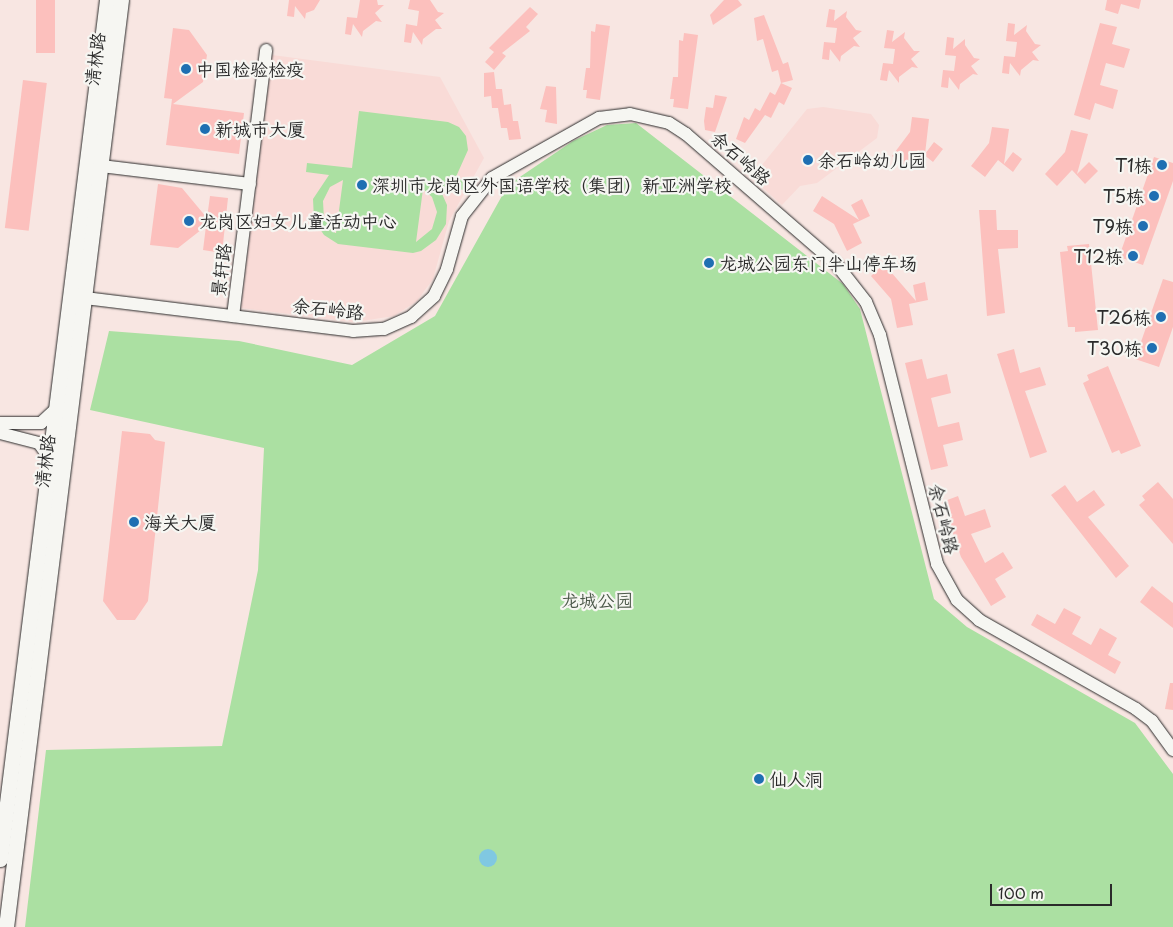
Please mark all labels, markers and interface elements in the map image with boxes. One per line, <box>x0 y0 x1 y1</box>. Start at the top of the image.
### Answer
street label: 清林路 <box>81 31 109 87</box>
place label: 中国检验检疫 <box>196 58 304 80</box>
marker: 中国检验检疫 <box>180 63 192 75</box>
place label: 新城市大厦 <box>215 118 305 140</box>
marker: 新城市大厦 <box>199 123 211 135</box>
street label: 余石岭路 <box>707 126 775 190</box>
place label: 余石岭幼儿园 <box>818 149 926 171</box>
marker: 余石岭幼儿园 <box>802 154 814 166</box>
place label: T1栋 <box>1115 154 1152 176</box>
marker: T1栋 <box>1156 159 1168 171</box>
place label: 深圳市龙岗区外国语学校（集团）新亚洲学校 <box>372 174 732 196</box>
marker: 深圳市龙岗区外国语学校（集团）新亚洲学校 <box>356 179 368 191</box>
place label: T5栋 <box>1103 185 1144 207</box>
marker: T5栋 <box>1148 190 1160 202</box>
place label: 龙岗区妇女儿童活动中心 <box>199 210 397 232</box>
marker: 龙岗区妇女儿童活动中心 <box>183 215 195 227</box>
place label: T9栋 <box>1092 215 1133 237</box>
marker: T9栋 <box>1137 220 1149 232</box>
street label: 景轩路 <box>207 242 235 298</box>
place label: T12栋 <box>1073 245 1123 267</box>
marker: T12栋 <box>1127 250 1139 262</box>
place label: 龙城公园东门半山停车场 <box>719 252 917 274</box>
marker: 龙城公园东门半山停车场 <box>703 257 715 269</box>
street label: 余石岭路 <box>291 294 365 324</box>
place label: T26栋 <box>1096 306 1151 328</box>
marker: T26栋 <box>1155 311 1167 323</box>
place label: T30栋 <box>1087 337 1142 359</box>
marker: T30栋 <box>1146 342 1158 354</box>
street label: 清林路 <box>31 433 59 489</box>
street label: 余石岭路 <box>925 481 963 557</box>
place label: 海关大厦 <box>144 511 216 533</box>
marker: 海关大厦 <box>128 516 140 528</box>
park label: 龙城公园 <box>561 589 633 611</box>
place label: 仙人洞 <box>769 768 823 790</box>
marker: 仙人洞 <box>753 773 765 785</box>
scale bar <box>993 874 1116 906</box>
text: 100 m <box>998 881 1044 904</box>

